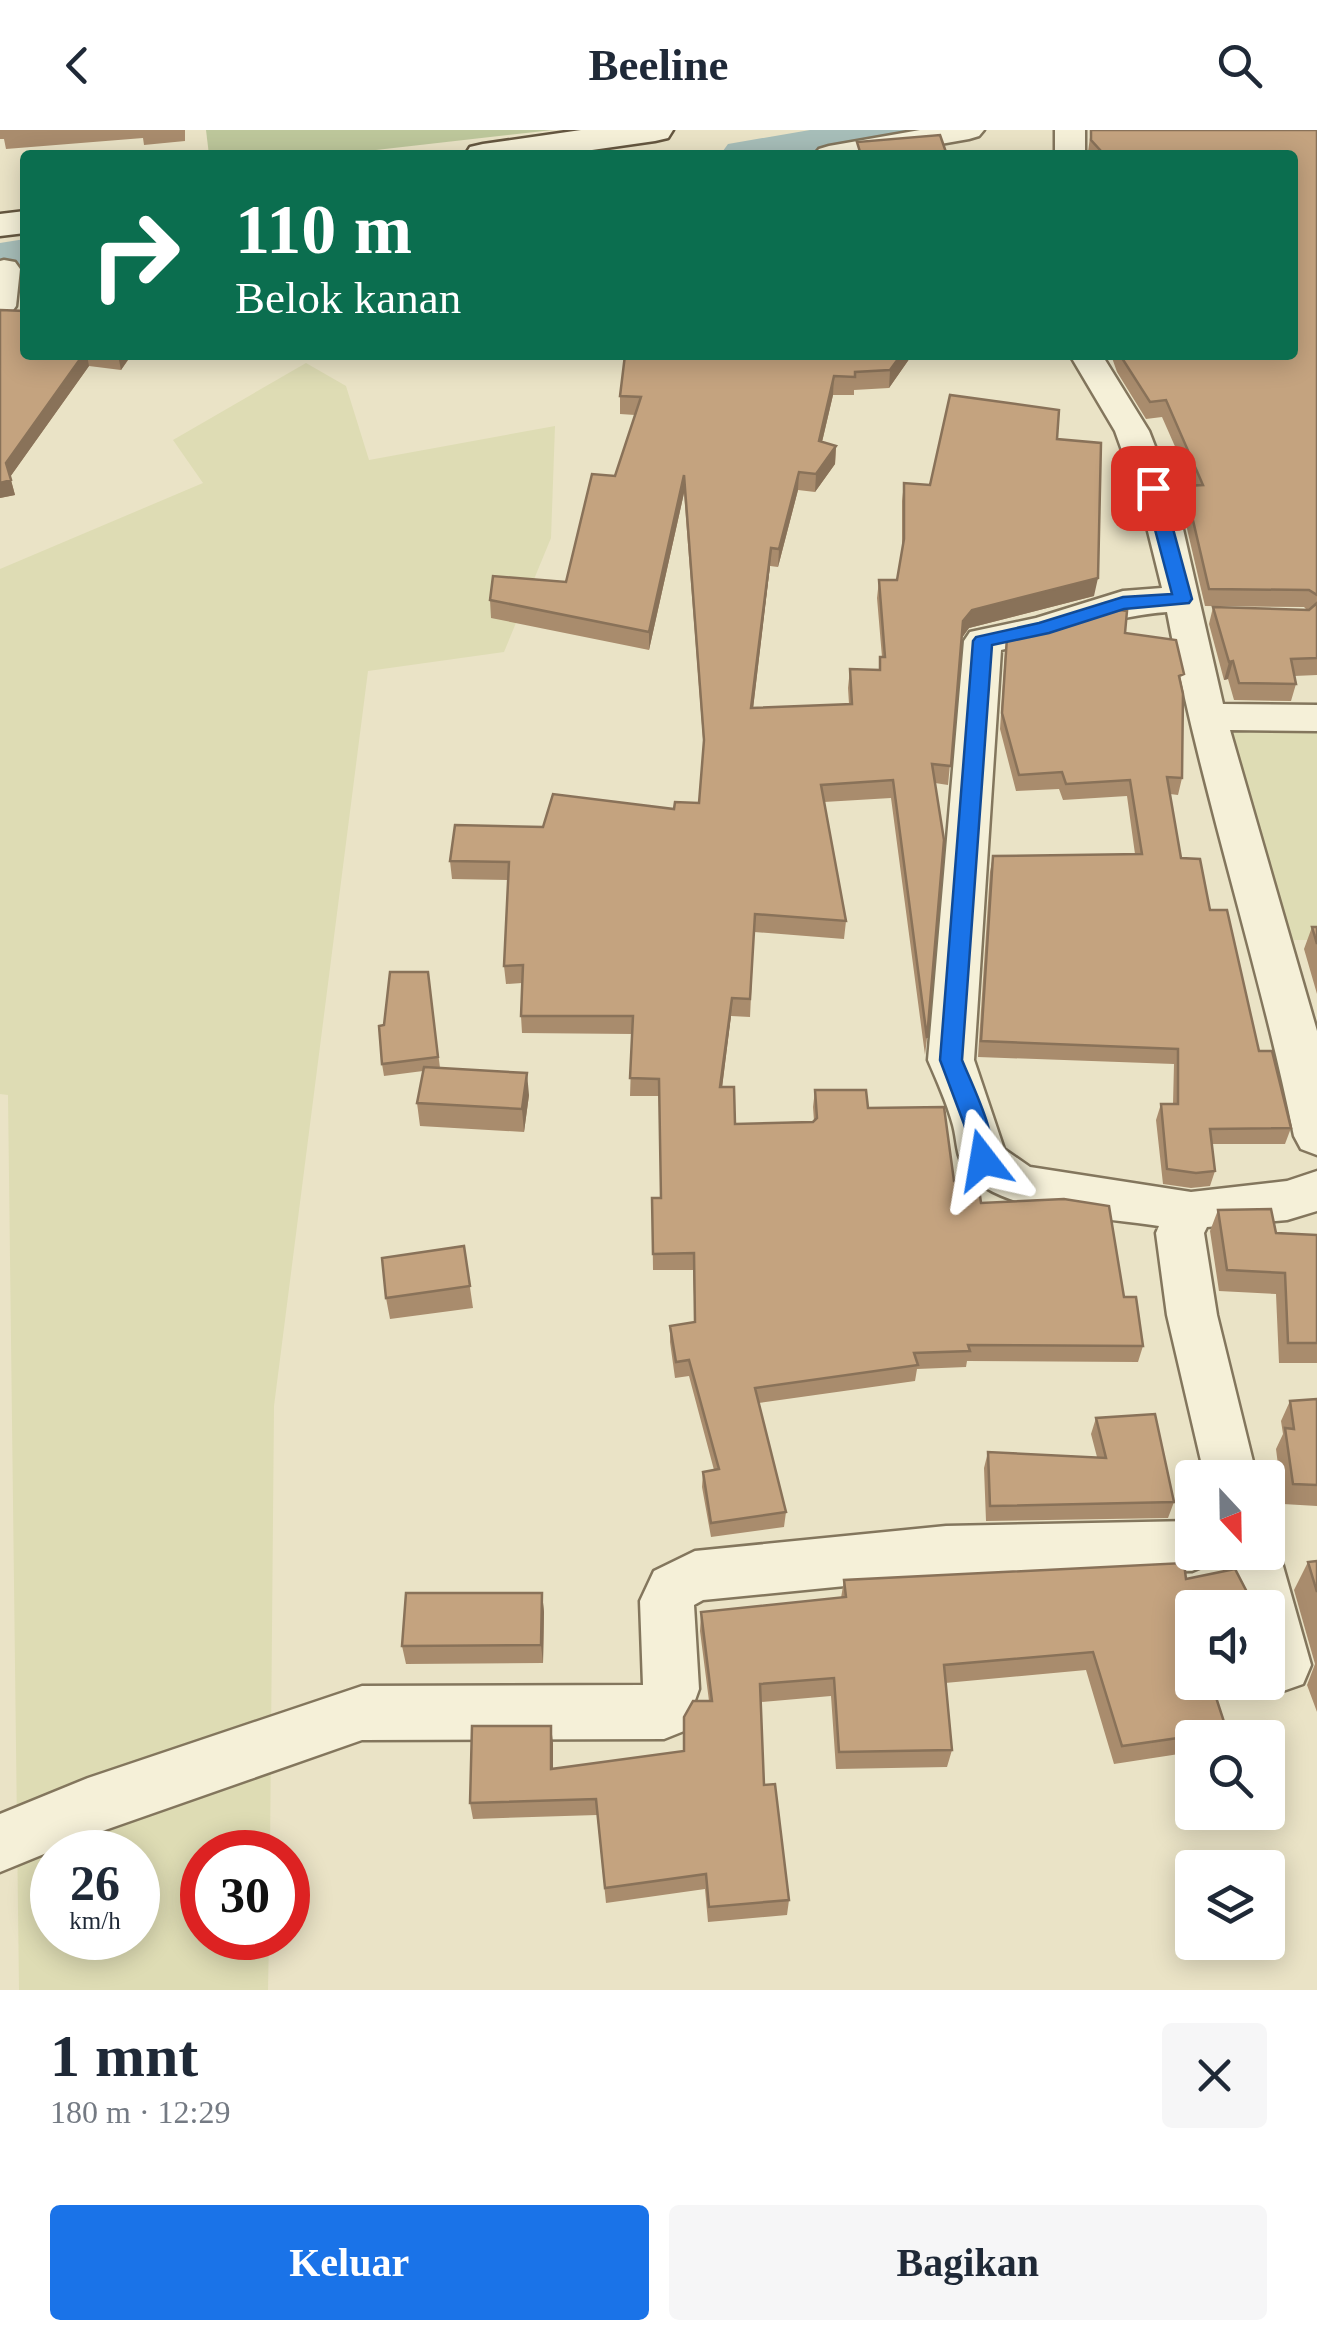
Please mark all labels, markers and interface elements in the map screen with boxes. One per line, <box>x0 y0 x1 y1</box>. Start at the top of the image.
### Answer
icon: back <box>50 38 105 93</box>
icon: search <box>1212 38 1267 93</box>
text: Beeline <box>589 40 728 90</box>
icon: right <box>70 190 200 320</box>
text: 110 m <box>235 191 412 268</box>
text: Belok kanan <box>235 273 461 323</box>
pin <box>1111 446 1196 531</box>
icon: arrive <box>1126 461 1181 516</box>
position arrow <box>931 1108 1035 1212</box>
north arrow <box>1175 1460 1285 1570</box>
map controls <box>1175 1460 1285 1960</box>
button: sound <box>1175 1590 1285 1700</box>
button: search <box>1175 1720 1285 1830</box>
speed limit sign: 30 <box>180 1830 310 1960</box>
button: layers <box>1175 1850 1285 1960</box>
text: 26 <box>70 1855 120 1911</box>
text: km/h <box>69 1907 121 1934</box>
text: 1 mnt <box>50 2023 198 2089</box>
button: close <box>1162 2023 1267 2128</box>
text: 180 m · 12:29 <box>50 2094 230 2130</box>
button: Keluar <box>50 2205 649 2320</box>
button: Bagikan <box>669 2205 1267 2320</box>

